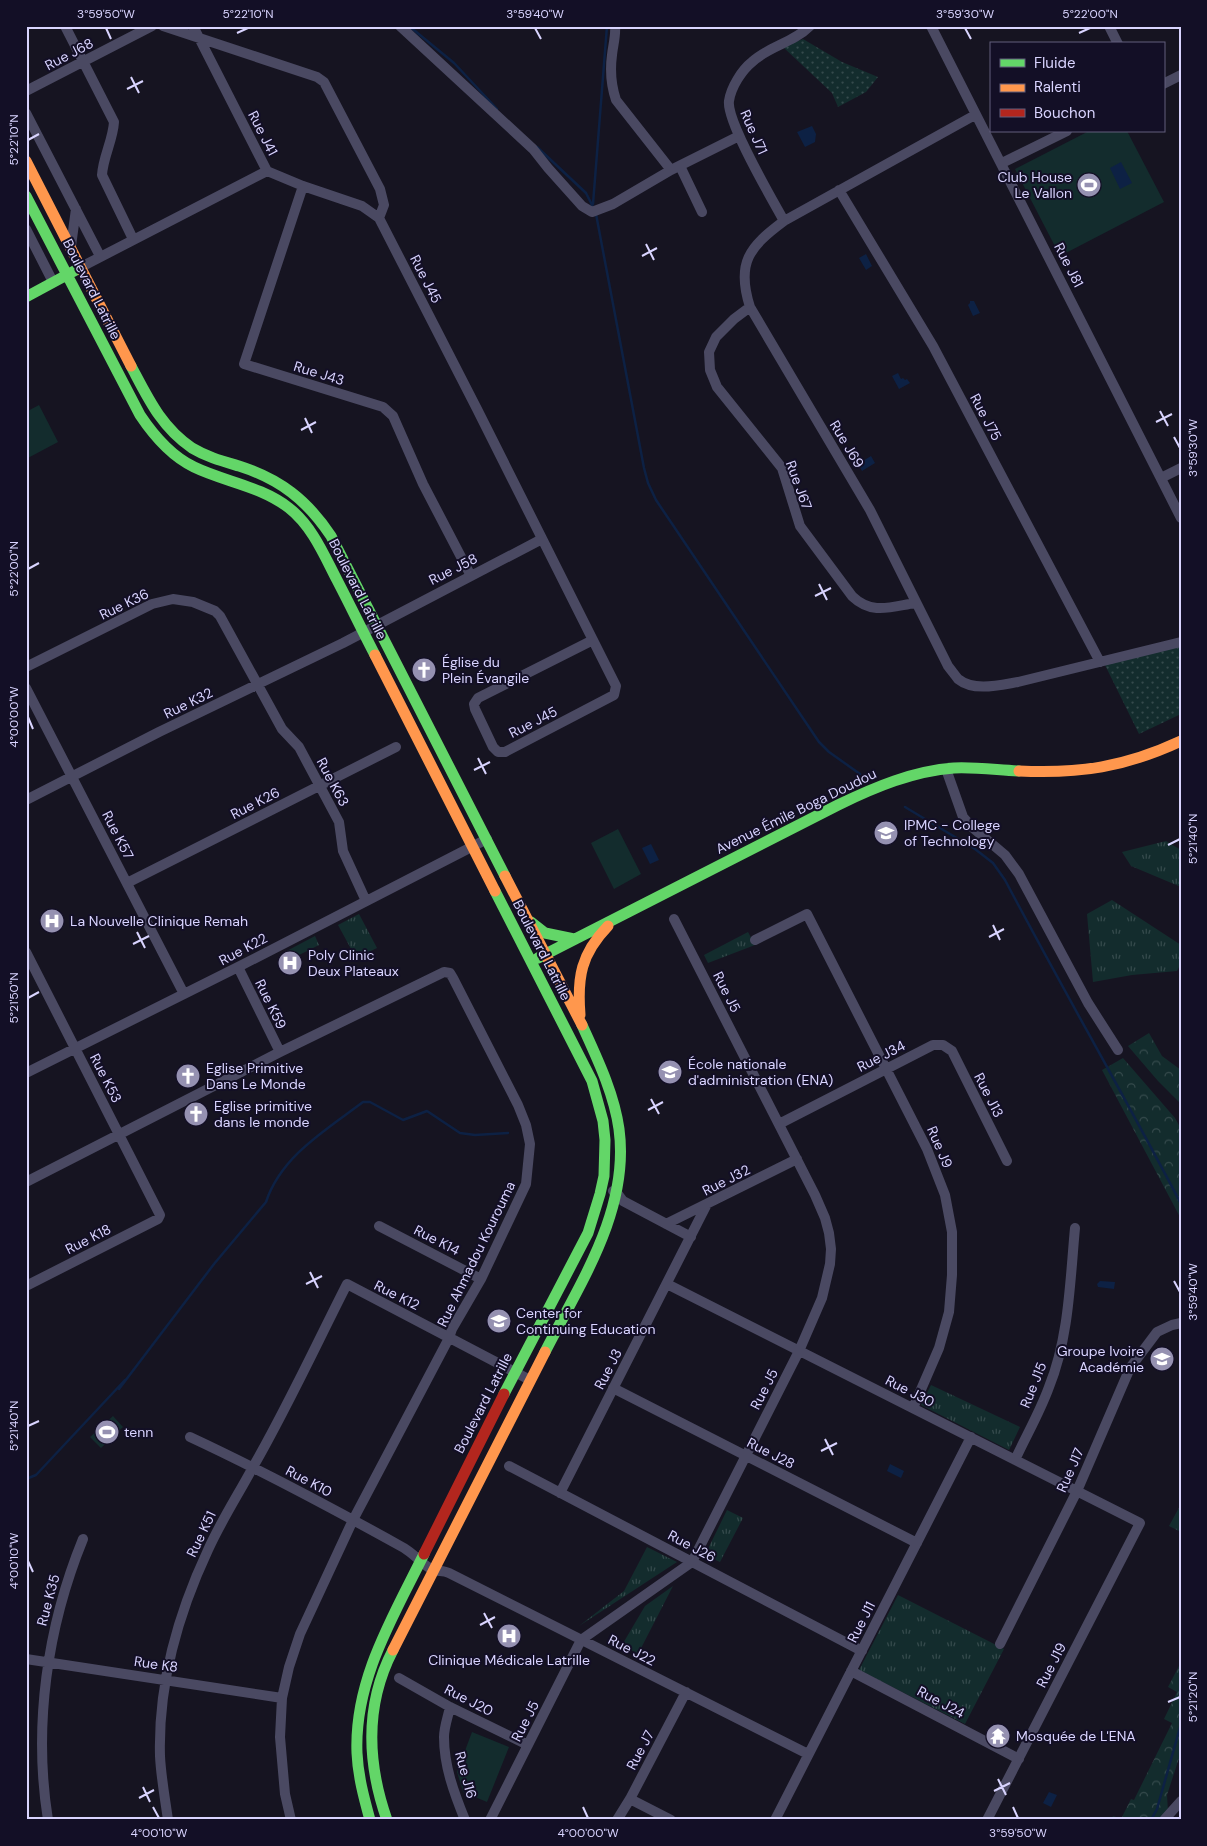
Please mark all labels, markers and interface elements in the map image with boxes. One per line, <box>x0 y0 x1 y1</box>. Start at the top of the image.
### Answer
text: 3°59'50"W <box>77 6 135 22</box>
text: 5°22'10"N <box>223 6 273 22</box>
text: 3°59'40"W <box>506 6 564 22</box>
text: 3°59'30"W <box>936 6 994 22</box>
text: 5°22'00"N <box>1062 6 1118 22</box>
street label: Rue J68 <box>42 34 96 74</box>
legend <box>990 42 1164 132</box>
text: Fluide <box>1034 53 1076 73</box>
text: Ralenti <box>1034 77 1081 97</box>
text: Bouchon <box>1034 103 1095 123</box>
street label: Rue J71 <box>736 107 772 157</box>
street label: Rue J41 <box>244 108 282 158</box>
text: 5°22'10"N <box>6 115 22 165</box>
place label: Club House Le Vallon <box>997 168 1072 202</box>
sports icon: Club House Le Vallon <box>1076 172 1102 198</box>
street label: Boulevard Latrille <box>59 236 125 342</box>
street label: Rue J81 <box>1050 240 1088 290</box>
street label: Rue J45 <box>406 252 446 306</box>
street label: Rue J43 <box>292 357 346 389</box>
street label: Rue J75 <box>966 390 1006 444</box>
street label: Rue J69 <box>826 417 868 471</box>
text: 3°59'30"W <box>1185 419 1201 477</box>
street label: Rue J67 <box>782 458 816 512</box>
street label: Boulevard Latrille <box>325 536 391 642</box>
text: 5°22'00"N <box>6 541 22 597</box>
street label: Rue J58 <box>426 549 480 589</box>
street label: Rue K36 <box>96 584 152 624</box>
place label: Église du Plein Évangile <box>442 653 529 687</box>
church icon: Église du Plein Évangile <box>411 657 437 683</box>
street label: Rue K32 <box>161 683 215 723</box>
text: 4°00'00"W <box>6 686 22 748</box>
street label: Rue J45 <box>506 702 560 742</box>
street label: Rue K63 <box>313 754 353 810</box>
street label: Avenue Émile Boga Doudou <box>713 764 879 858</box>
street label: Rue K26 <box>227 783 283 823</box>
street label: Rue K57 <box>98 808 138 862</box>
text: 5°21'40"N <box>1185 814 1201 864</box>
place label: IPMC - College of Technology <box>904 816 1000 850</box>
school or university icon: IPMC - College of Technology <box>873 820 899 846</box>
street label: Boulevard Latrille <box>509 897 575 1003</box>
hospital icon: La Nouvelle Clinique Remah <box>39 908 65 934</box>
place label: La Nouvelle Clinique Remah <box>70 912 248 930</box>
street label: Rue K22 <box>216 929 270 969</box>
place label: Poly Clinic Deux Plateaux <box>308 946 399 980</box>
hospital icon: Poly Clinic Deux Plateaux <box>277 950 303 976</box>
street label: Rue J5 <box>709 968 745 1016</box>
text: 5°21'50"N <box>6 973 22 1023</box>
street label: Rue K59 <box>251 976 291 1032</box>
street label: Rue J34 <box>854 1036 909 1076</box>
street label: Rue K53 <box>86 1050 126 1106</box>
place label: École nationale d'administration (ENA) <box>688 1055 833 1089</box>
place label: Eglise Primitive Dans Le Monde <box>206 1059 306 1093</box>
school or university icon: École nationale d'administration (ENA) <box>657 1059 683 1085</box>
church icon: Eglise Primitive Dans Le Monde <box>175 1063 201 1089</box>
street label: Rue J13 <box>970 1070 1008 1120</box>
place label: Eglise primitive dans le monde <box>214 1097 312 1131</box>
church icon: Eglise primitive dans le monde <box>183 1101 209 1127</box>
street label: Rue J9 <box>923 1123 957 1171</box>
street label: Rue J32 <box>699 1160 753 1200</box>
street label: Rue Ahmadou Kourouma <box>433 1178 519 1330</box>
street label: Rue K18 <box>62 1220 114 1258</box>
street label: Rue K14 <box>411 1221 463 1259</box>
text: 3°59'40"W <box>1185 1263 1201 1321</box>
street label: Rue K12 <box>371 1276 423 1314</box>
place label: Center for Continuing Education <box>516 1304 656 1338</box>
school or university icon: Center for Continuing Education <box>486 1308 512 1334</box>
place label: Groupe Ivoire Académie <box>1057 1342 1144 1376</box>
street label: Rue J3 <box>590 1346 626 1392</box>
school or university icon: Groupe Ivoire Académie <box>1149 1346 1175 1372</box>
street label: Boulevard Latrille <box>450 1350 516 1456</box>
street label: Rue J15 <box>1016 1359 1050 1411</box>
street label: Rue J5 <box>746 1365 782 1413</box>
street label: Rue J30 <box>882 1371 938 1411</box>
text: 5°21'40"N <box>6 1401 22 1451</box>
sports icon: tenn <box>94 1419 120 1445</box>
place label: tenn <box>124 1423 153 1441</box>
street label: Rue J28 <box>744 1433 798 1473</box>
street label: Rue J17 <box>1052 1445 1088 1495</box>
street label: Rue K10 <box>283 1461 335 1501</box>
street label: Rue K51 <box>182 1508 220 1560</box>
street label: Rue J26 <box>665 1526 719 1566</box>
text: 4°00'10"W <box>6 1532 22 1589</box>
street label: Rue K35 <box>32 1572 64 1628</box>
street label: Rue J11 <box>843 1598 879 1646</box>
hospital icon: Clinique Médicale Latrille <box>496 1623 522 1649</box>
street label: Rue J22 <box>605 1630 659 1670</box>
street label: Rue J19 <box>1032 1639 1070 1691</box>
place label: Clinique Médicale Latrille <box>428 1651 590 1669</box>
street label: Rue K8 <box>133 1652 179 1676</box>
text: 5°21'20"N <box>1185 1672 1201 1722</box>
street label: Rue J20 <box>442 1680 496 1720</box>
street label: Rue J24 <box>914 1682 968 1722</box>
street label: Rue J5 <box>507 1697 543 1745</box>
temple icon: Mosquée de L'ENA <box>985 1723 1011 1749</box>
street label: Rue J7 <box>622 1727 658 1773</box>
place label: Mosquée de L'ENA <box>1016 1727 1136 1745</box>
street label: Rue J16 <box>451 1749 481 1801</box>
text: 4°00'10"W <box>131 1825 188 1841</box>
text: 4°00'00"W <box>557 1825 619 1841</box>
text: 3°59'50"W <box>989 1825 1047 1841</box>

